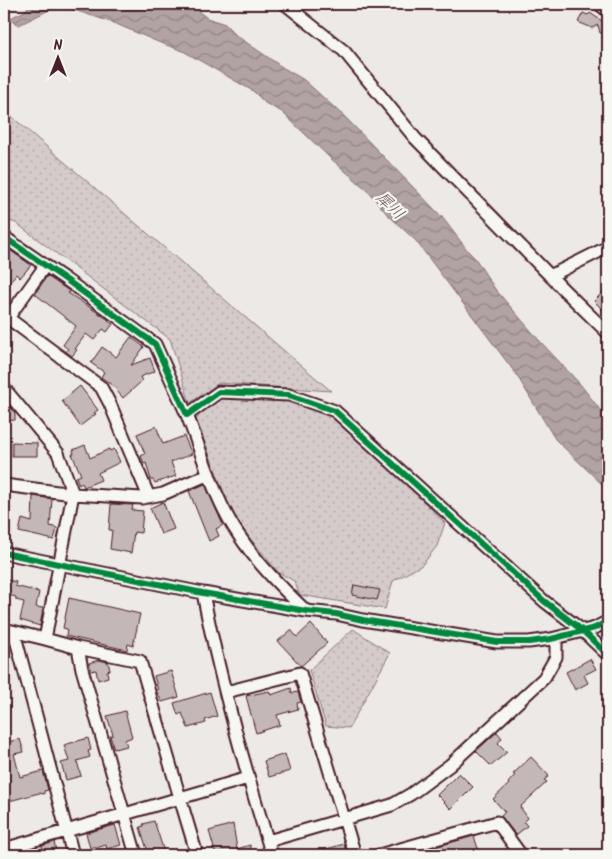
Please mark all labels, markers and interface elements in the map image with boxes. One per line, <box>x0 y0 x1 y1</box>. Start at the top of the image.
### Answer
north arrow <box>32 32 82 82</box>
text: N <box>54 35 63 57</box>
water label: 犀川 <box>370 186 410 226</box>

